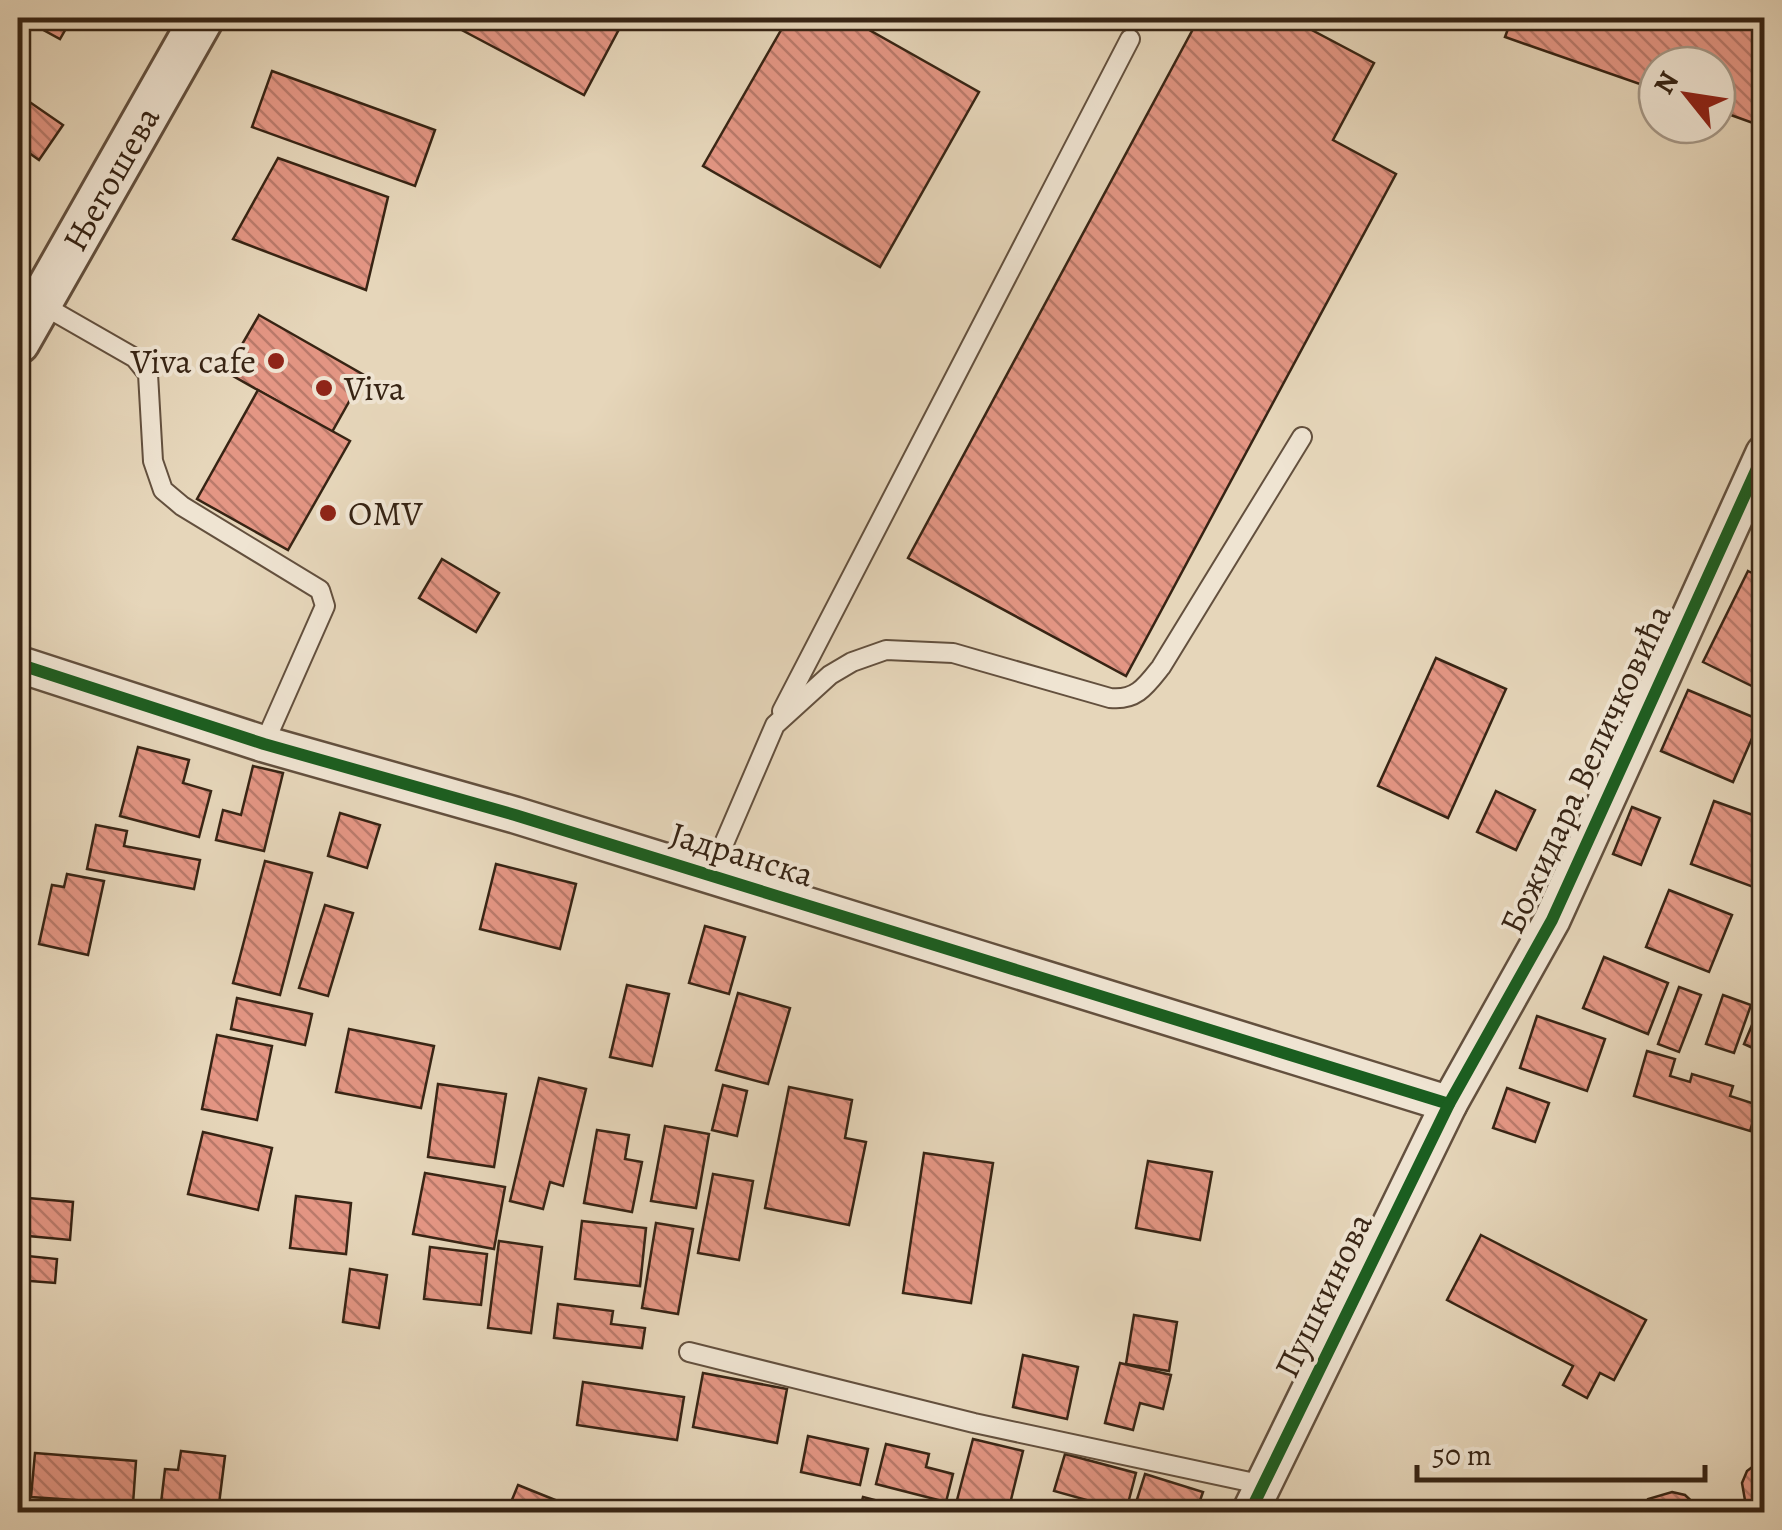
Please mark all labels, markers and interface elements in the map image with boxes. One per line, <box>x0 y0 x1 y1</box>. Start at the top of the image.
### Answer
north arrow <box>1637 45 1737 145</box>
text: N <box>1645 65 1688 101</box>
street label: Његошева <box>51 97 171 260</box>
place label: Viva cafe <box>130 337 256 385</box>
marker: Viva cafe <box>265 350 287 372</box>
place label: Viva <box>343 364 406 412</box>
marker: Viva <box>313 377 335 399</box>
place label: OMV <box>348 489 424 537</box>
marker: OMV <box>317 502 339 524</box>
street label: Божидара Величковића <box>1488 597 1682 941</box>
street label: Јадранска <box>665 810 819 898</box>
street label: Пушкинова <box>1262 1205 1384 1385</box>
scale bar <box>1417 1420 1704 1482</box>
text: 50 m <box>1432 1435 1492 1475</box>

